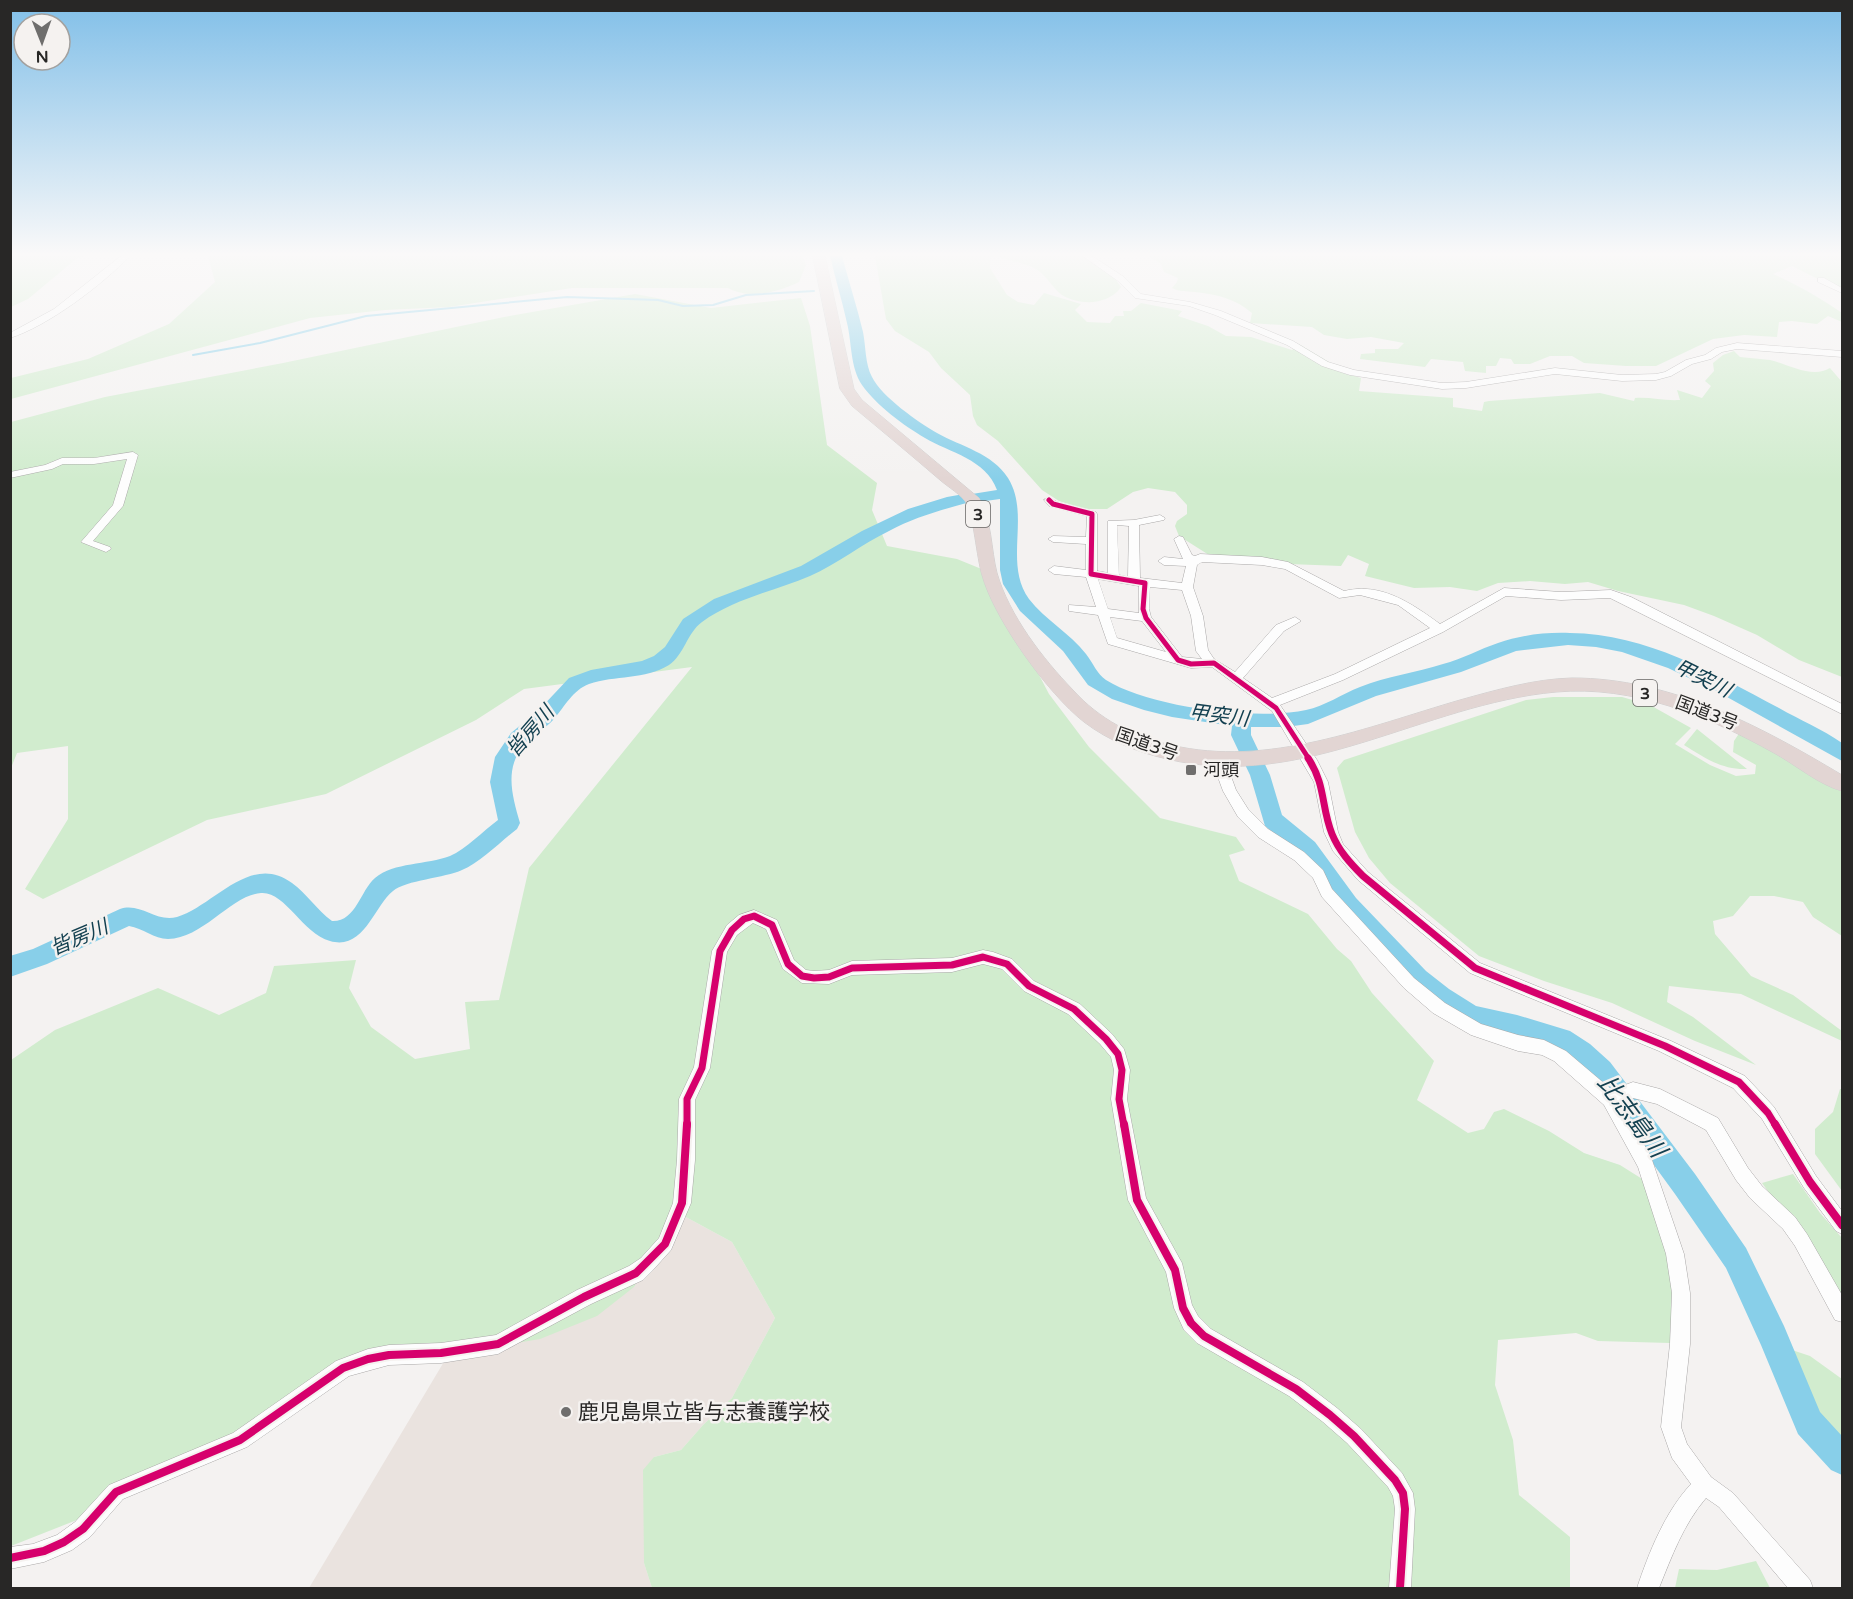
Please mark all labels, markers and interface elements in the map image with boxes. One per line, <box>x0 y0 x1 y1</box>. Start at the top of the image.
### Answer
north arrow <box>12 12 72 72</box>
text: N <box>36 46 49 66</box>
road number: 3 <box>966 501 990 527</box>
water label: 甲突川 <box>1670 655 1737 704</box>
road number: 3 <box>1633 680 1657 706</box>
street label: 国道3号 <box>1673 691 1741 735</box>
water label: 皆房川 <box>502 700 561 762</box>
water label: 甲突川 <box>1188 700 1252 732</box>
street label: 国道3号 <box>1113 723 1181 765</box>
place label: 河頭 <box>1203 759 1239 781</box>
marker: 河頭 <box>1184 763 1198 777</box>
water label: 皆房川 <box>47 914 114 961</box>
water label: 比志島川 <box>1591 1069 1674 1166</box>
place label: 鹿児島県立皆与志養護学校 <box>578 1400 830 1425</box>
marker: 鹿児島県立皆与志養護学校 <box>559 1405 573 1419</box>

